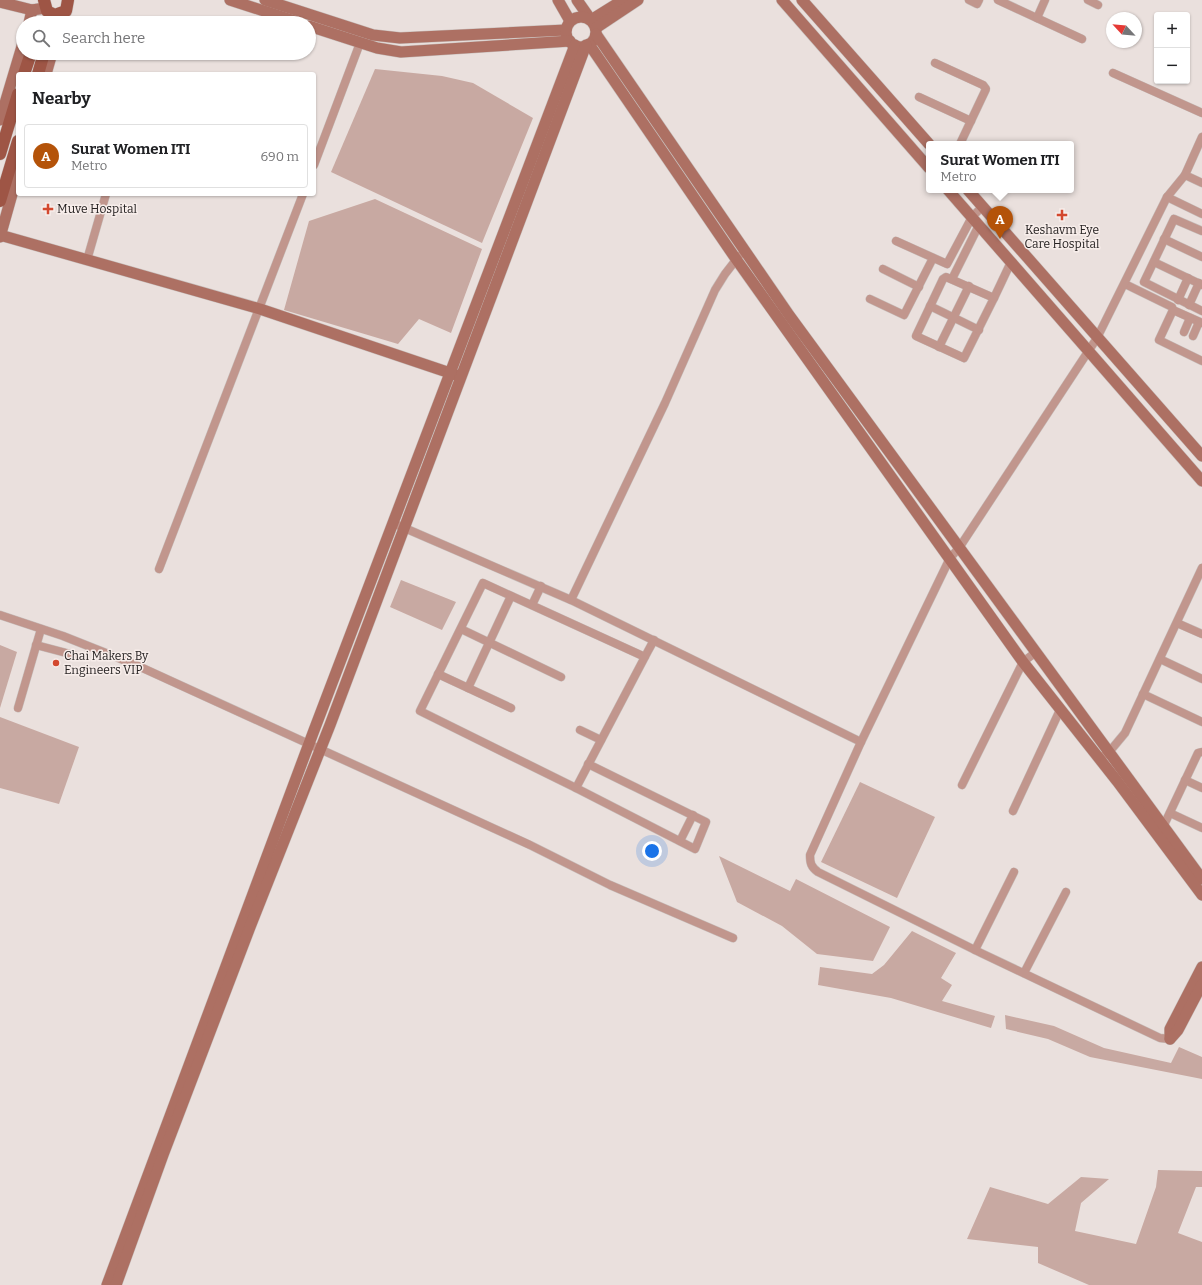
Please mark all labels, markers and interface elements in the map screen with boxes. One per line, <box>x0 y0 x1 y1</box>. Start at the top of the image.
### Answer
north arrow <box>1106 12 1142 48</box>
map controls <box>1154 12 1190 84</box>
button: + <box>1154 12 1190 48</box>
search box <box>16 16 316 60</box>
icon: search <box>30 27 52 49</box>
text: Search here <box>62 29 145 47</box>
button: − <box>1154 48 1190 84</box>
text: Nearby <box>32 88 91 109</box>
text: Surat Women ITI <box>71 140 190 158</box>
popup <box>926 141 1074 193</box>
text: A <box>41 149 51 164</box>
text: 690 m <box>260 149 299 164</box>
text: Surat Women ITI <box>940 151 1060 169</box>
text: Metro <box>71 158 107 173</box>
text: Metro <box>940 169 976 184</box>
place label: Muve Hospital <box>57 202 138 216</box>
marker: Muve Hospital <box>42 203 54 215</box>
pin: A <box>987 206 1013 239</box>
marker: Keshavm Eye Care Hospital <box>1056 209 1068 221</box>
place label: Keshavm Eye Care Hospital <box>1024 223 1100 251</box>
place label: Chai Makers By Engineers VIP <box>64 649 149 677</box>
marker: Chai Makers By Engineers VIP <box>51 658 61 668</box>
your location <box>642 841 662 861</box>

